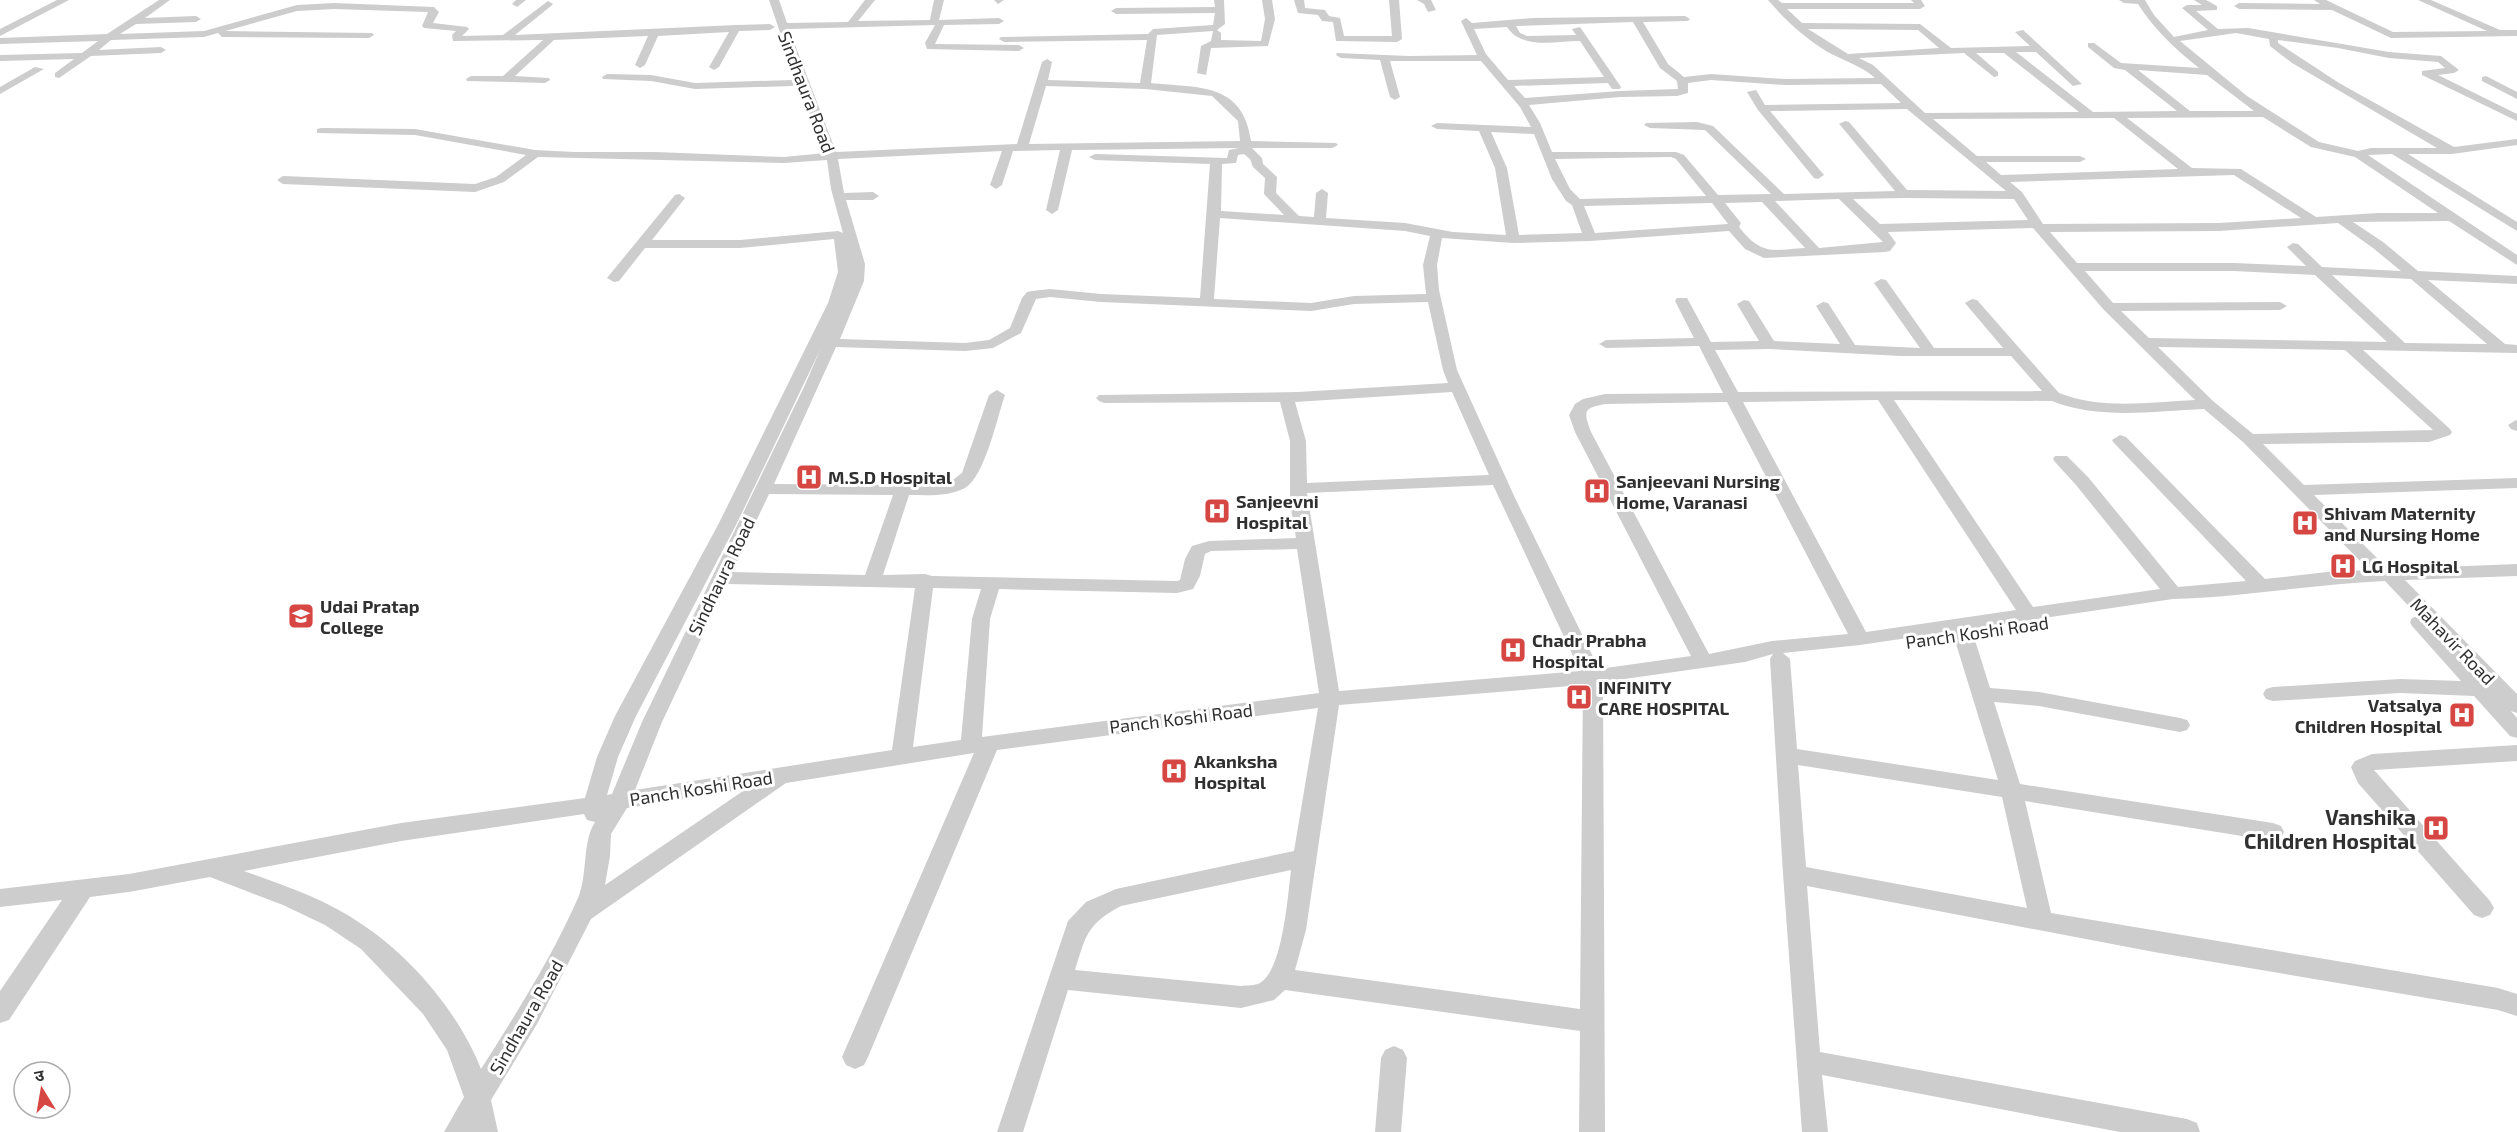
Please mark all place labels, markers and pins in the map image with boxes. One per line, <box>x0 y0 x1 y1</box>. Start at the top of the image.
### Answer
hospital icon: M.S.D Hospital <box>794 462 824 492</box>
place label: M.S.D Hospital <box>828 466 952 488</box>
place label: Sanjeevani Nursing Home, Varanasi <box>1616 470 1781 513</box>
hospital icon: Sanjeevani Nursing Home, Varanasi <box>1582 476 1612 506</box>
place label: Sanjeevni Hospital <box>1236 490 1319 533</box>
hospital icon: Sanjeevni Hospital <box>1202 496 1232 526</box>
place label: Shivam Maternity and Nursing Home <box>2324 502 2480 545</box>
hospital icon: Shivam Maternity and Nursing Home <box>2290 508 2320 538</box>
hospital icon: LG Hospital <box>2328 551 2358 581</box>
place label: LG Hospital <box>2362 555 2459 577</box>
place label: Udai Pratap College <box>320 595 420 638</box>
school or university icon: Udai Pratap College <box>286 601 316 631</box>
place label: Chadr Prabha Hospital <box>1532 629 1646 672</box>
hospital icon: Chadr Prabha Hospital <box>1498 635 1528 665</box>
place label: INFINITY CARE HOSPITAL <box>1598 676 1730 719</box>
hospital icon: INFINITY CARE HOSPITAL <box>1564 682 1594 712</box>
place label: Vatsalya Children Hospital <box>2295 694 2442 737</box>
hospital icon: Vatsalya Children Hospital <box>2447 700 2477 730</box>
place label: Akanksha Hospital <box>1194 750 1278 793</box>
hospital icon: Akanksha Hospital <box>1159 756 1189 786</box>
place label: Vanshika Children Hospital <box>2244 804 2416 853</box>
hospital icon: Vanshika Children Hospital <box>2421 813 2451 843</box>

